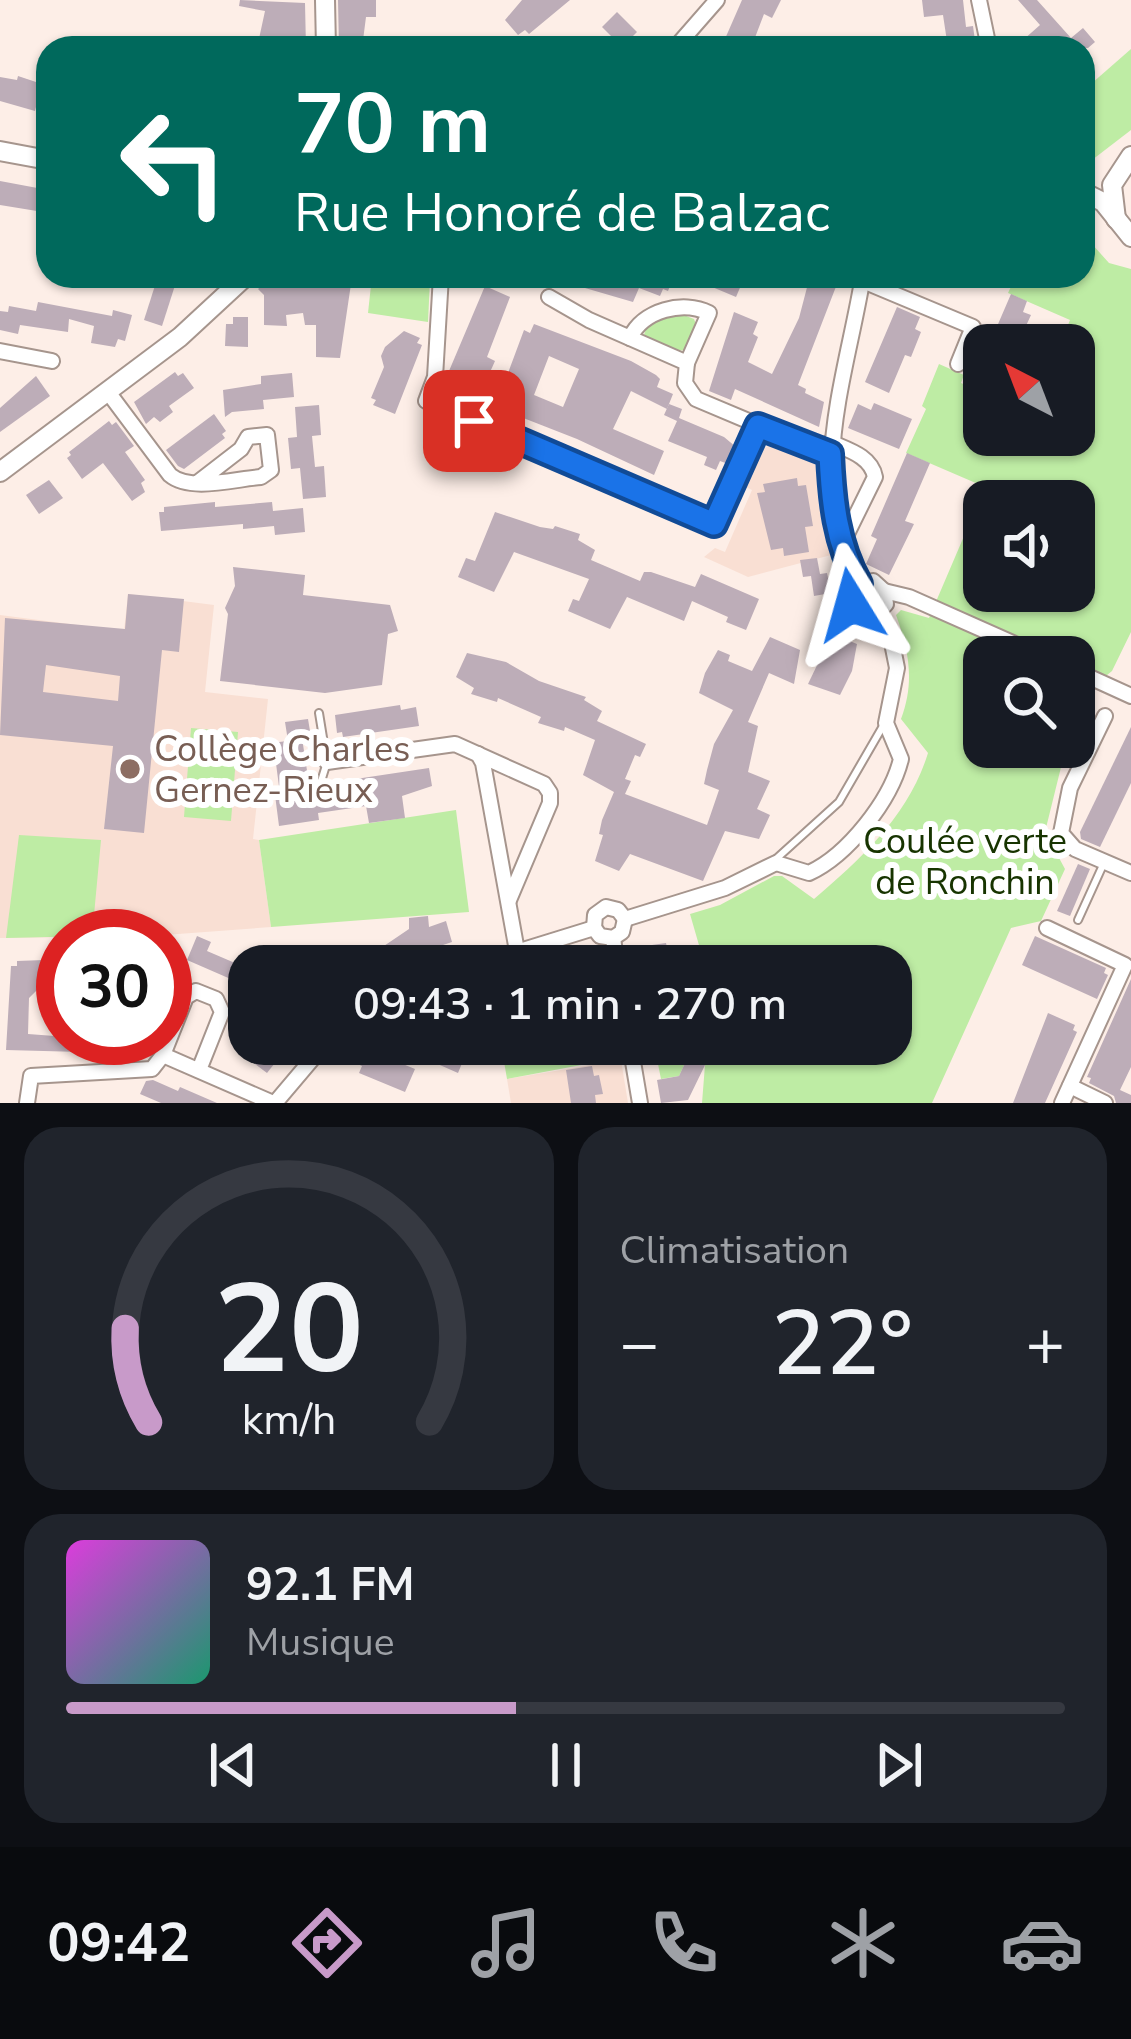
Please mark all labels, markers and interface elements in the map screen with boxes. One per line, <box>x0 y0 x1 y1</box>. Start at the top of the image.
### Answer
text: 70 m <box>294 67 491 182</box>
icon: left <box>96 84 252 240</box>
text: Rue Honoré de Balzac <box>294 176 830 250</box>
north arrow <box>963 324 1095 456</box>
map controls <box>963 324 1095 768</box>
pin <box>423 370 525 472</box>
icon: arrive <box>441 388 507 454</box>
button: sound <box>963 480 1095 612</box>
position arrow <box>788 542 914 668</box>
button: search <box>963 636 1095 768</box>
place label: Collège Charles Gernez-Rieux <box>154 725 410 815</box>
marker: Collège Charles Gernez-Rieux <box>117 756 143 782</box>
park label: Coulée verte de Ronchin <box>863 817 1067 907</box>
speed limit sign: 30 <box>36 909 192 1065</box>
text: 09:43 · 1 min · 270 m <box>353 974 787 1035</box>
text: Climatisation <box>620 1224 849 1277</box>
text: 20 <box>214 1245 364 1415</box>
text: 22° <box>771 1283 913 1406</box>
text: − <box>620 1299 659 1389</box>
text: + <box>1025 1299 1065 1389</box>
text: km/h <box>241 1390 336 1448</box>
text: 92.1 FM <box>246 1555 415 1616</box>
text: Musique <box>246 1616 394 1669</box>
icon: previous <box>200 1732 266 1798</box>
icon: pause <box>533 1732 599 1798</box>
icon: next <box>866 1732 932 1798</box>
icon: directions <box>285 1901 369 1985</box>
icon: music <box>464 1901 548 1985</box>
icon: phone <box>642 1901 726 1985</box>
icon: climate <box>821 1901 905 1985</box>
icon: car <box>1000 1901 1084 1985</box>
text: 09:42 <box>47 1906 190 1980</box>

